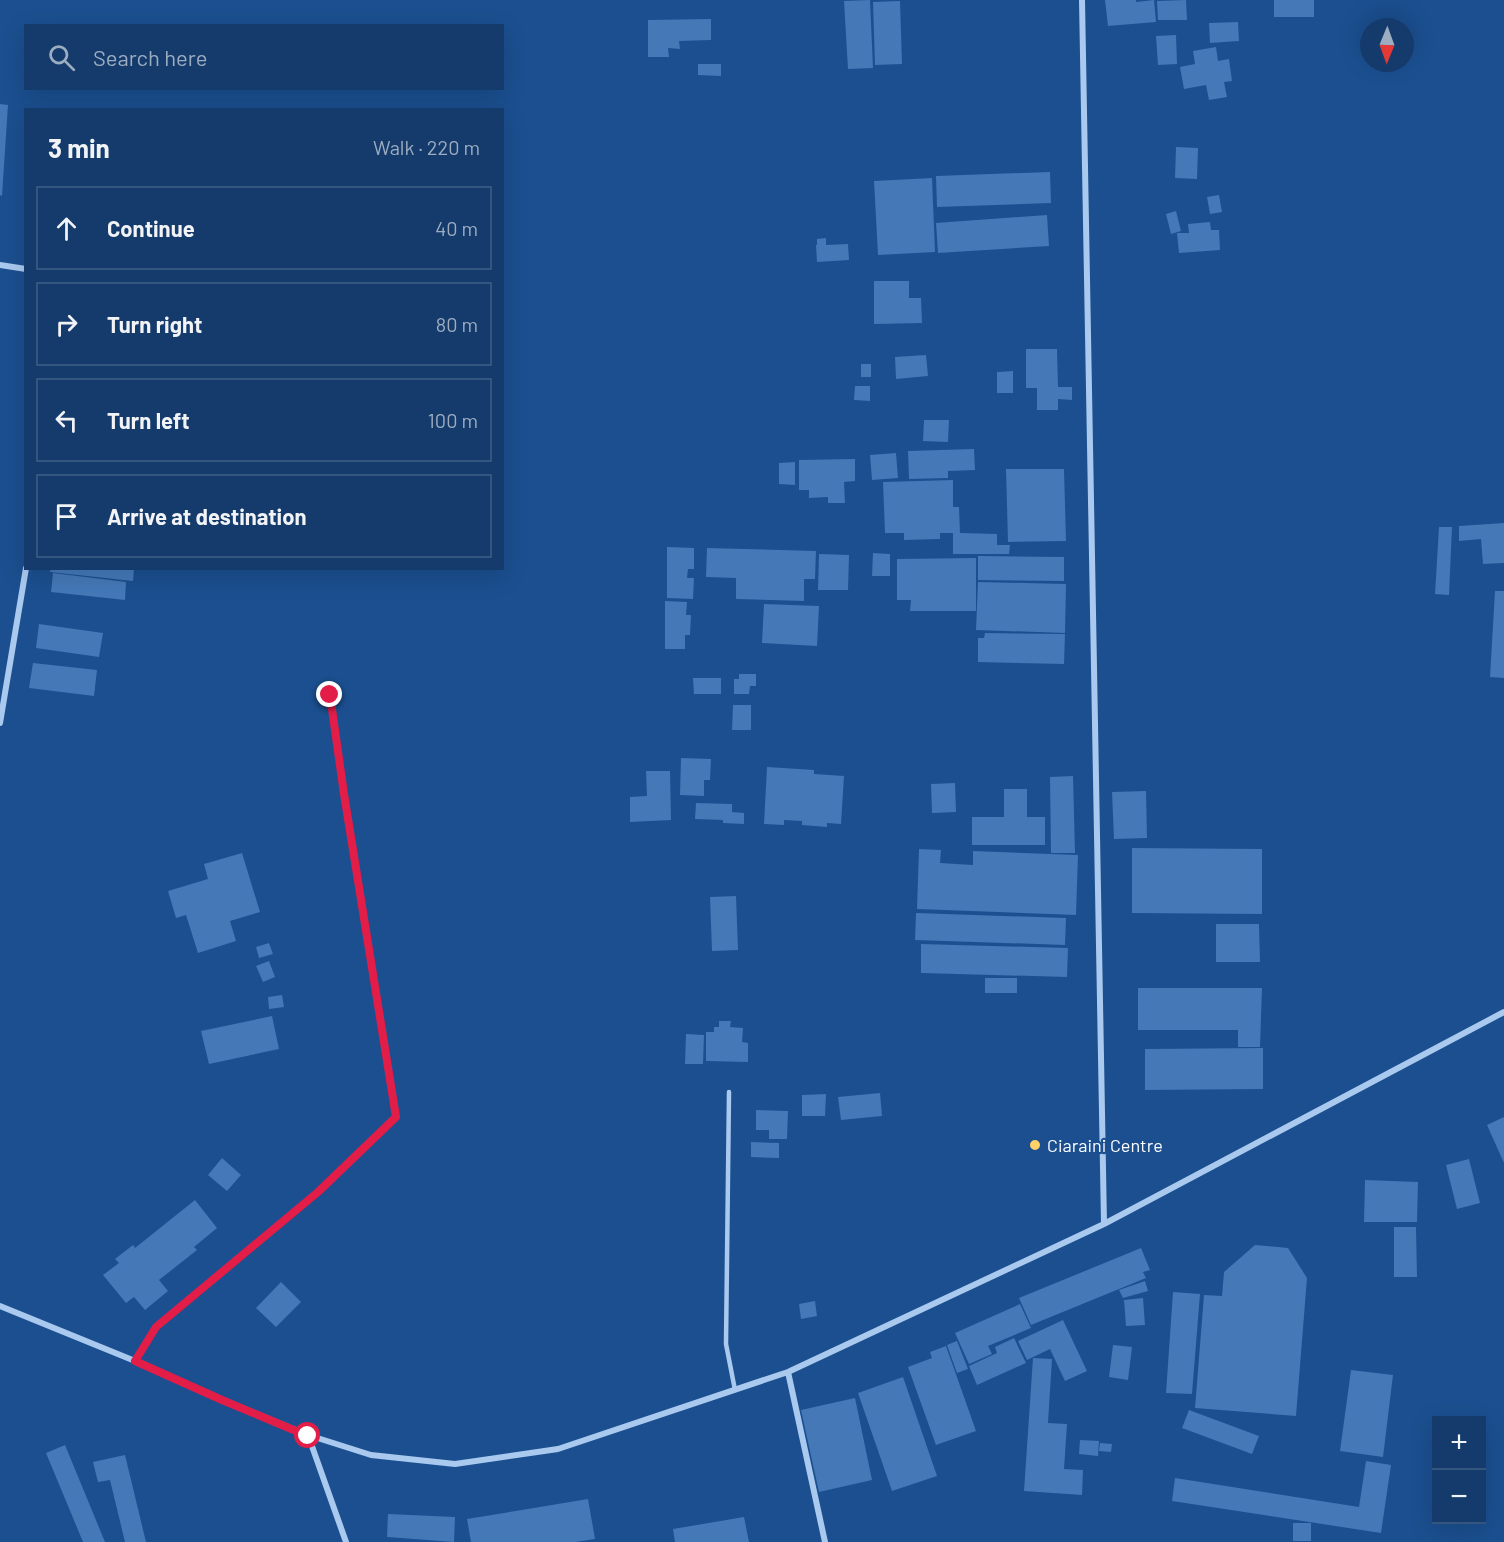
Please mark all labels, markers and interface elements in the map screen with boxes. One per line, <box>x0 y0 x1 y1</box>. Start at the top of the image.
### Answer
north arrow <box>1360 18 1414 72</box>
search box <box>24 24 504 90</box>
icon: search <box>45 41 78 74</box>
text: Search here <box>93 44 207 70</box>
text: 3 min <box>48 132 110 163</box>
text: Walk · 220 m <box>373 135 480 159</box>
icon: ahead <box>50 212 83 245</box>
text: Continue <box>107 215 195 241</box>
text: 40 m <box>435 216 478 240</box>
icon: right <box>50 308 83 341</box>
text: Turn right <box>107 311 202 337</box>
text: 80 m <box>436 312 478 336</box>
icon: left <box>50 404 83 437</box>
text: Turn left <box>107 407 190 433</box>
text: 100 m <box>428 408 478 432</box>
icon: arrive <box>50 500 83 533</box>
text: Arrive at destination <box>107 503 306 529</box>
route end <box>316 681 342 707</box>
place label: Ciaraini Centre <box>1047 1134 1163 1156</box>
marker: Ciaraini Centre <box>1028 1138 1042 1152</box>
map controls <box>1432 1416 1486 1524</box>
button: + <box>1432 1416 1486 1470</box>
route start <box>294 1422 320 1448</box>
button: − <box>1432 1470 1486 1524</box>

